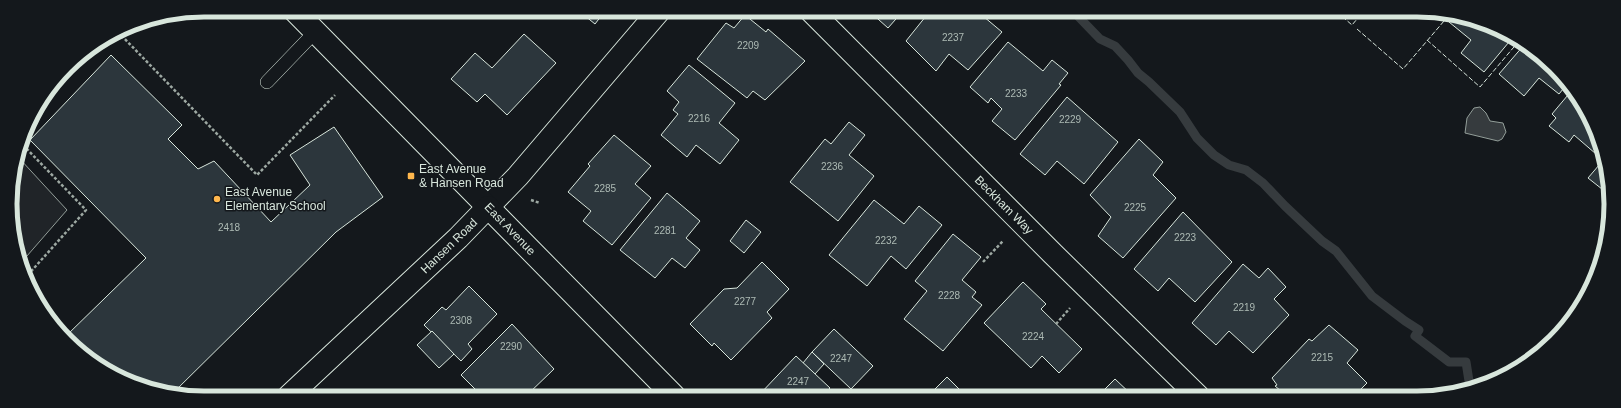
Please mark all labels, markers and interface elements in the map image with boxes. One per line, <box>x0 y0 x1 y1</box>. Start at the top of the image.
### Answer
house number: 2237 <box>942 32 965 43</box>
house number: 2209 <box>737 40 760 51</box>
house number: 2233 <box>1005 88 1028 99</box>
house number: 2216 <box>688 113 711 124</box>
house number: 2229 <box>1059 114 1082 125</box>
house number: 2236 <box>821 161 844 172</box>
place label: East Avenue & Hansen Road <box>419 162 504 190</box>
marker: East Avenue & Hansen Road <box>406 171 416 181</box>
street label: Beckham Way <box>972 173 1036 237</box>
house number: 2285 <box>594 183 617 194</box>
place label: East Avenue Elementary School <box>225 185 326 213</box>
marker: East Avenue Elementary School <box>212 194 222 204</box>
street label: East Avenue <box>482 200 539 258</box>
house number: 2225 <box>1124 202 1147 213</box>
street label: Hansen Road <box>418 215 480 277</box>
house number: 2418 <box>218 222 241 233</box>
house number: 2281 <box>654 225 677 236</box>
house number: 2223 <box>1174 232 1197 243</box>
house number: 2232 <box>875 235 898 246</box>
house number: 2228 <box>938 290 961 301</box>
house number: 2277 <box>734 296 757 307</box>
house number: 2219 <box>1233 302 1256 313</box>
house number: 2308 <box>450 315 473 326</box>
house number: 2224 <box>1022 331 1045 342</box>
house number: 2290 <box>500 341 523 352</box>
house number: 2215 <box>1311 352 1334 363</box>
house number: 2247 <box>830 353 853 364</box>
house number: 2247 <box>787 376 810 387</box>

